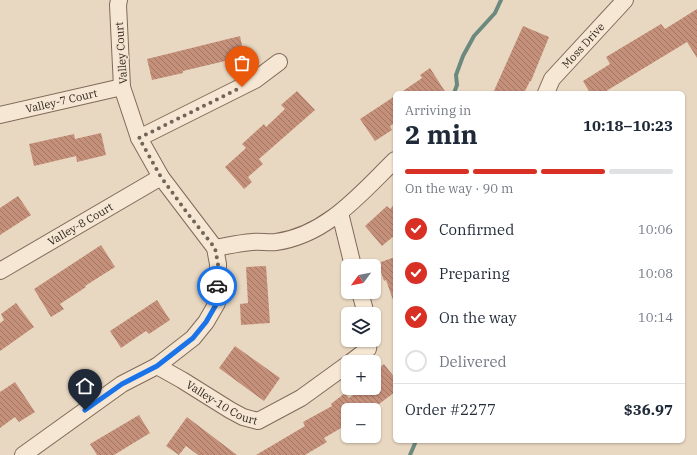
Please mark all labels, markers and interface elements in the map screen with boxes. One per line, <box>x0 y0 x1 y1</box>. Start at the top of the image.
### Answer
street label: Moss Drive <box>559 20 608 71</box>
street label: Valley Court <box>112 21 130 85</box>
pin <box>225 46 259 87</box>
icon: bag <box>231 52 253 74</box>
street label: Valley-7 Court <box>24 86 99 116</box>
text: Arriving in <box>405 102 471 119</box>
text: 10:18–10:23 <box>583 116 673 135</box>
text: 2 min <box>405 117 478 151</box>
text: On the way · 90 m <box>405 180 513 197</box>
street label: Valley-8 Court <box>45 200 116 249</box>
icon: check <box>405 218 427 240</box>
text: Confirmed <box>439 220 514 239</box>
text: 10:06 <box>638 221 673 238</box>
north arrow <box>341 259 381 299</box>
map controls <box>341 259 381 443</box>
icon: check <box>405 262 427 284</box>
text: Preparing <box>439 264 510 283</box>
text: 10:08 <box>638 265 673 282</box>
courier <box>197 266 237 306</box>
icon: car <box>206 275 228 297</box>
icon: check <box>405 306 427 328</box>
button: layers <box>341 307 381 347</box>
text: On the way <box>439 308 517 327</box>
text: 10:14 <box>638 309 673 326</box>
text: Delivered <box>439 352 507 371</box>
button: + <box>341 355 381 395</box>
pin <box>68 369 102 410</box>
icon: home <box>74 375 96 397</box>
street label: Valley-10 Court <box>184 377 259 428</box>
text: Order #2277 <box>405 400 496 419</box>
text: $36.97 <box>624 400 673 419</box>
button: − <box>341 403 381 443</box>

